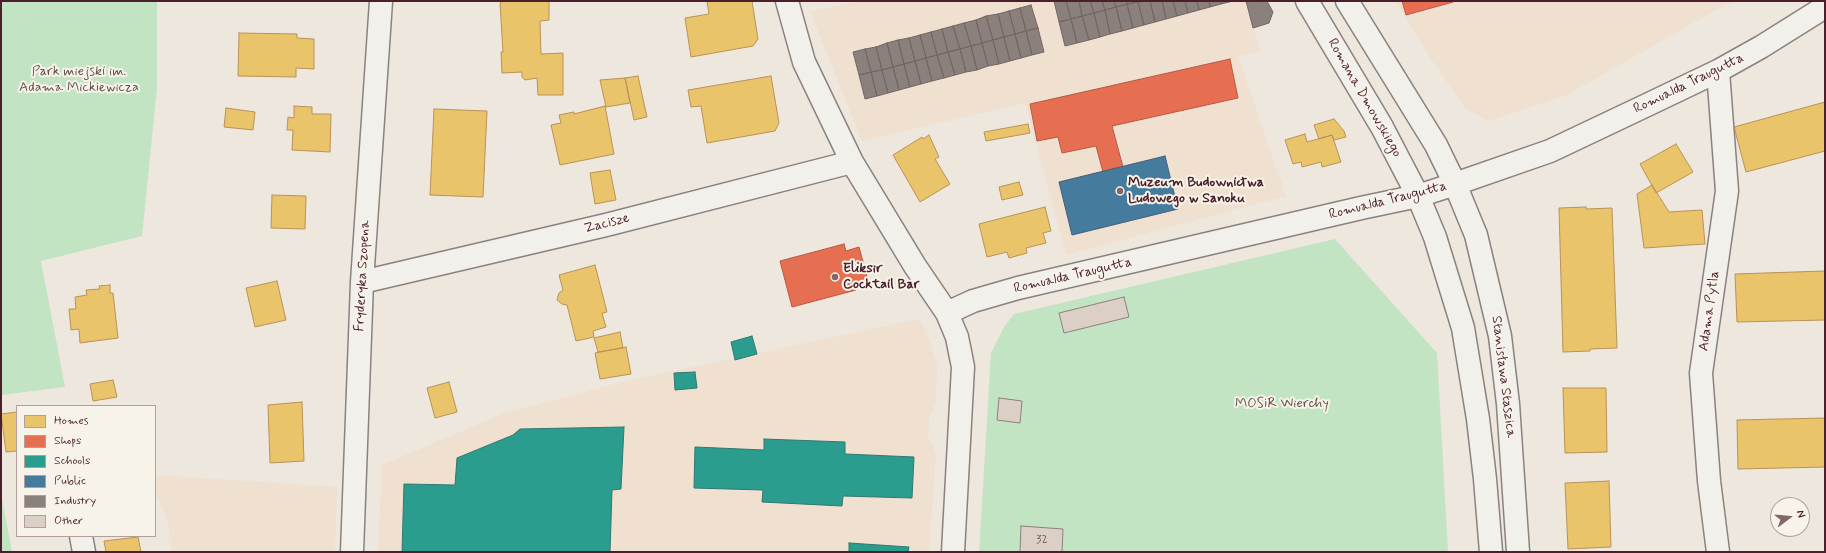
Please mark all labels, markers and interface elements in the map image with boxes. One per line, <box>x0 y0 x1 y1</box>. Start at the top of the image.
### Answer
street label: Romana Dmowskiego <box>1323 36 1405 160</box>
street label: Romualda Traugutta <box>1631 50 1747 118</box>
park label: Park miejski im. Adama Mickiewicza <box>19 64 139 96</box>
place label: Muzeum Budownictwa Ludowego w Sanoku <box>1128 175 1264 208</box>
street label: Romualda Traugutta <box>1327 178 1449 224</box>
marker: Muzeum Budownictwa Ludowego w Sanoku <box>1115 186 1125 196</box>
street label: Zacisze <box>582 210 632 238</box>
street label: Fryderyka Szopena <box>352 220 374 332</box>
street label: Romualda Traugutta <box>1012 254 1134 298</box>
place label: Eliksir Cocktail Bar <box>843 261 919 294</box>
street label: Adama Pytla <box>1696 270 1724 352</box>
marker: Eliksir Cocktail Bar <box>830 272 840 282</box>
street label: Stanisława Staszica <box>1487 315 1519 439</box>
park label: MOSiR Wierchy <box>1235 396 1329 412</box>
legend <box>16 405 156 537</box>
text: Homes <box>54 413 89 429</box>
text: Shops <box>54 433 81 449</box>
text: Schools <box>54 453 90 469</box>
text: Public <box>54 473 86 489</box>
text: Industry <box>54 493 96 509</box>
north arrow <box>1770 497 1810 537</box>
text: N <box>1793 509 1808 519</box>
text: Other <box>54 513 83 529</box>
house number: 32 <box>1036 533 1048 547</box>

